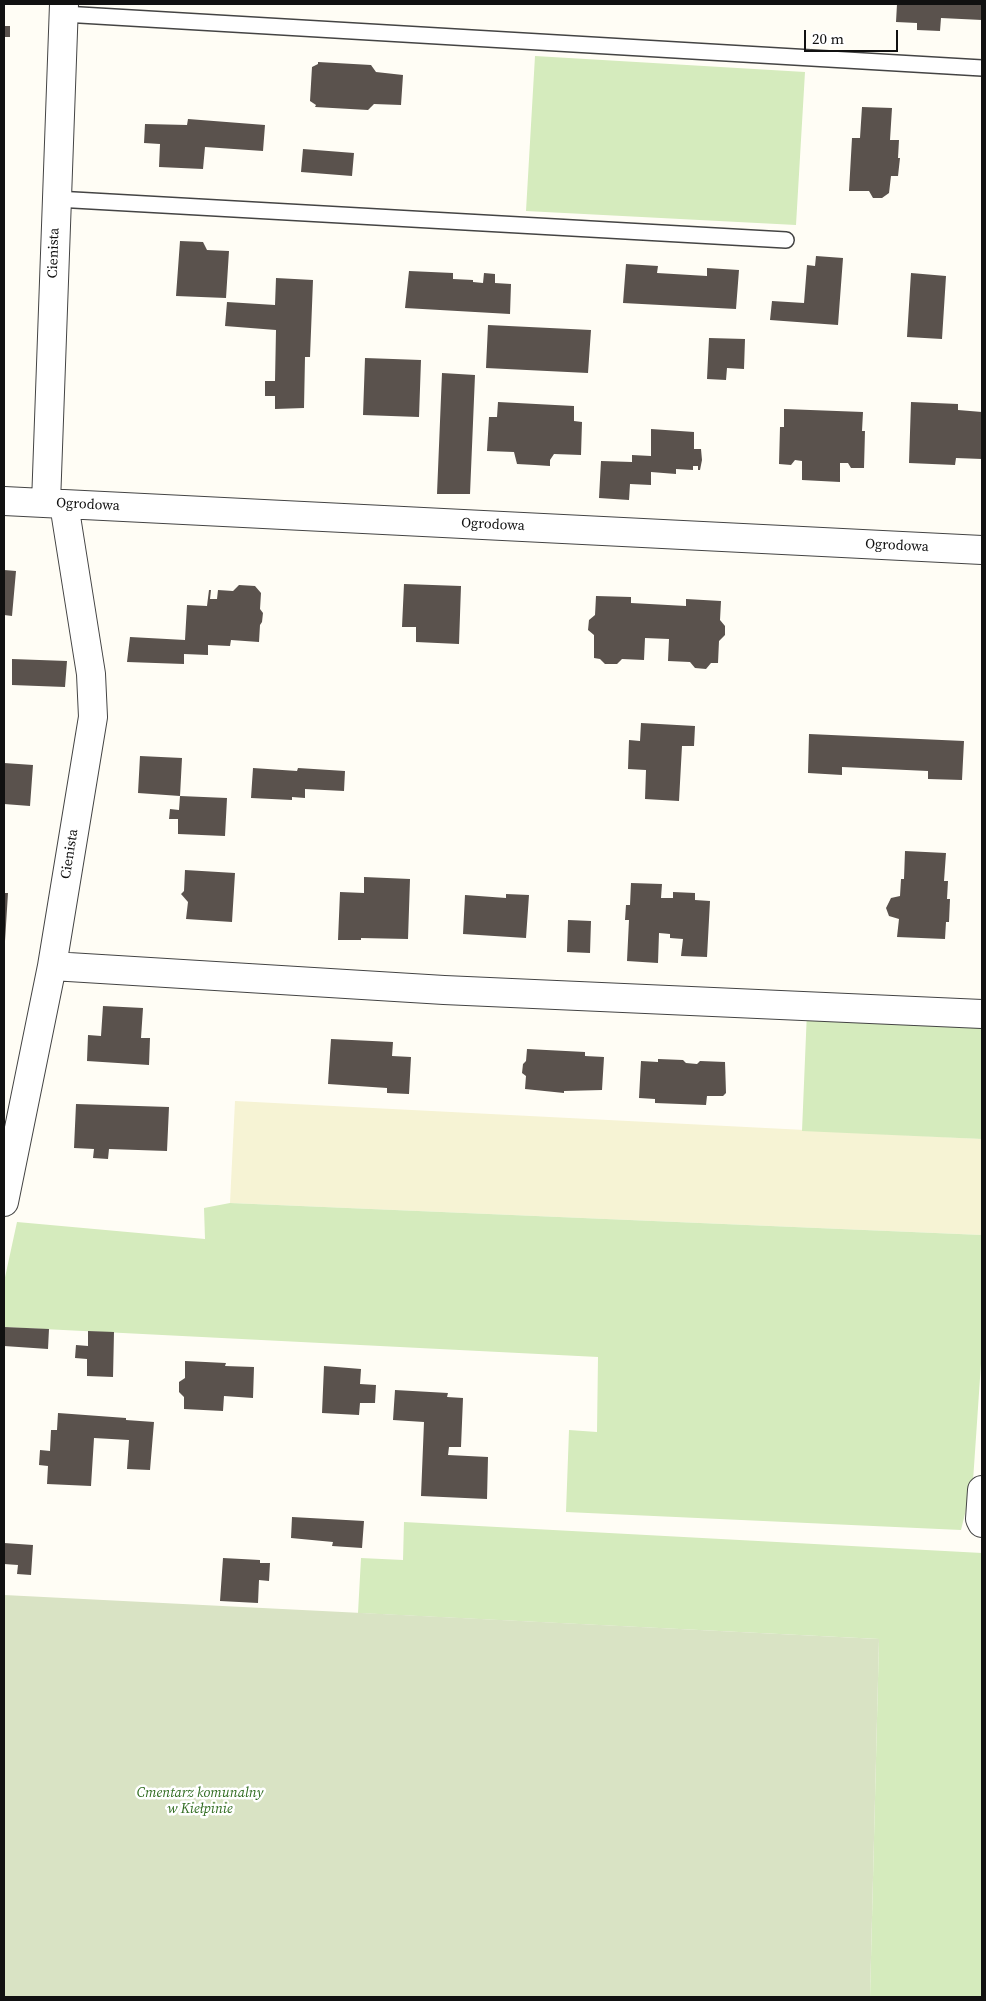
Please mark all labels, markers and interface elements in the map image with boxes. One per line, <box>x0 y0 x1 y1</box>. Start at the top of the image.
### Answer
scale bar <box>806 20 900 52</box>
text: 20 m <box>812 28 844 49</box>
street label: Cienista <box>45 227 63 279</box>
street label: Ogrodowa <box>56 495 120 515</box>
street label: Ogrodowa <box>461 515 525 535</box>
street label: Ogrodowa <box>865 536 929 556</box>
street label: Cienista <box>58 828 82 880</box>
park label: Cmentarz komunalny w Kiełpinie <box>137 1785 263 1818</box>

